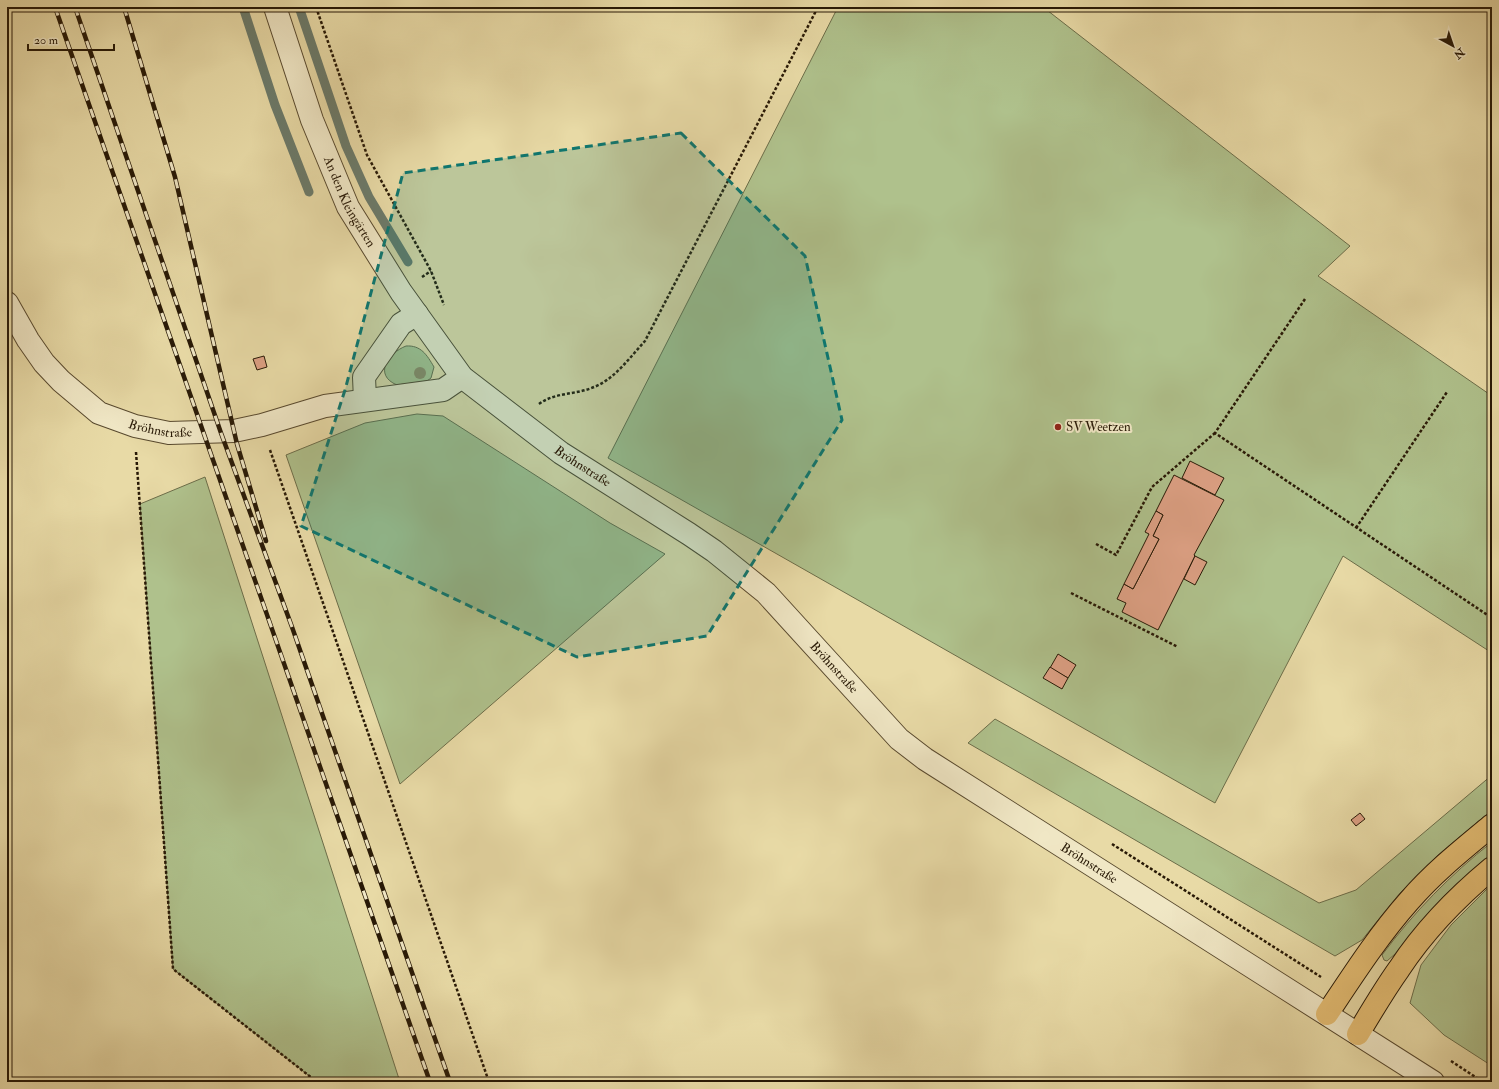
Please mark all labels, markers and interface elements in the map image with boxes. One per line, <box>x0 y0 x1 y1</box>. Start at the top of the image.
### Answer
scale bar <box>28 26 114 52</box>
north arrow <box>1433 26 1473 66</box>
text: 20 m <box>34 33 59 48</box>
text: N <box>1450 44 1468 62</box>
street label: An den Kleingärten <box>320 153 379 250</box>
street label: Bröhnstraße <box>126 416 193 441</box>
place label: SV Weetzen <box>1066 419 1131 435</box>
marker: SV Weetzen <box>1053 422 1063 432</box>
street label: Bröhnstraße <box>551 442 614 491</box>
street label: Bröhnstraße <box>806 638 862 697</box>
street label: Bröhnstraße <box>1058 839 1121 888</box>

